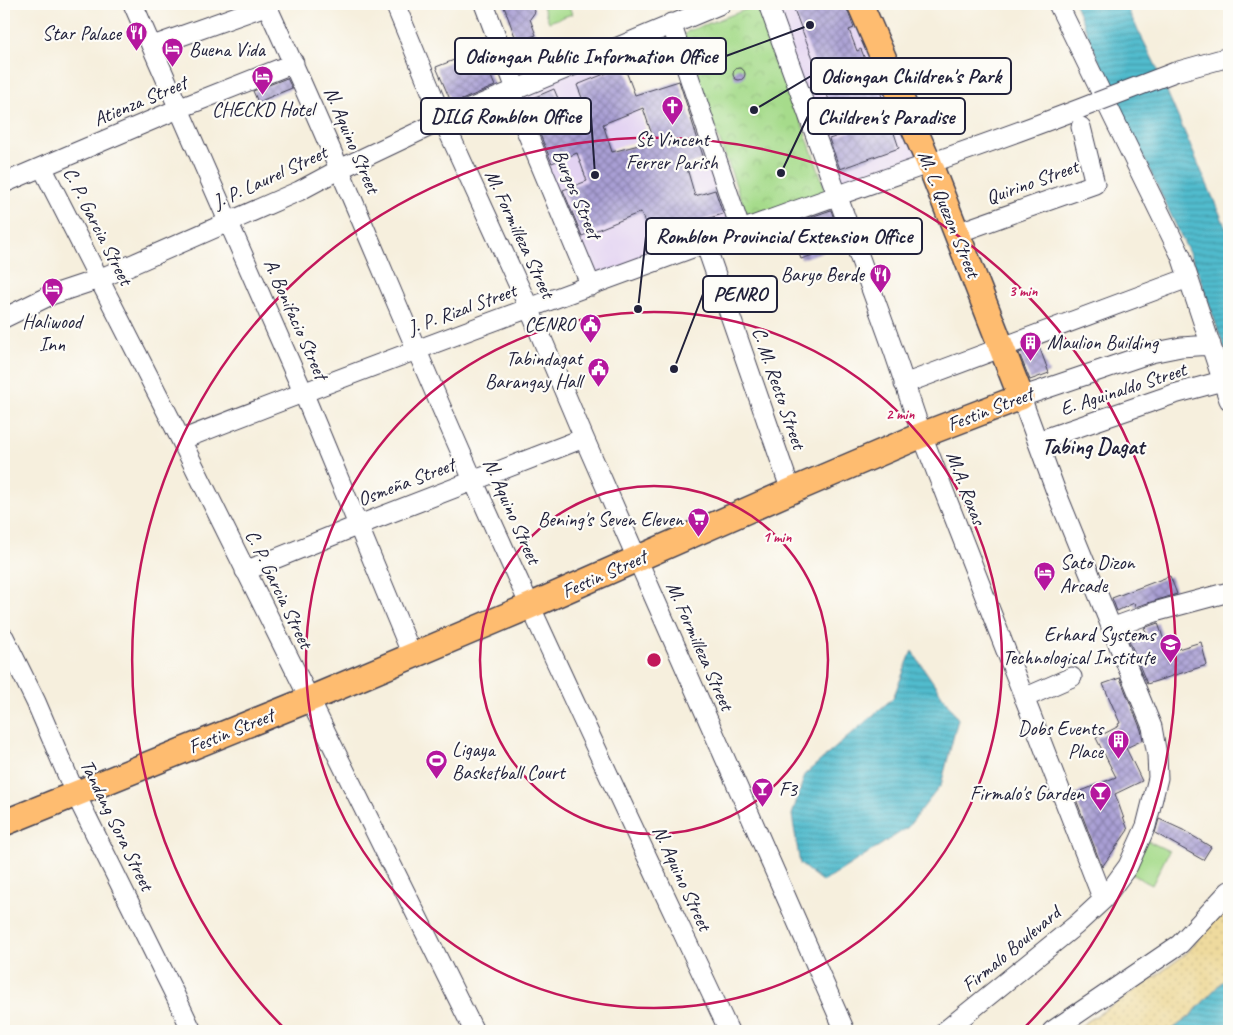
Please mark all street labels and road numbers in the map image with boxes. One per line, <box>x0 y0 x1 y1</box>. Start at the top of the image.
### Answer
street label: Atienza Street <box>90 69 194 132</box>
street label: N. Aquino Street <box>318 83 387 199</box>
street label: J. P. Laurel Street <box>208 139 333 215</box>
street label: Burgos Street <box>547 146 608 245</box>
street label: M. L. Quezon Street <box>912 147 987 283</box>
street label: Quirino Street <box>983 153 1084 210</box>
street label: C. P. Garcia Street <box>58 163 139 291</box>
street label: M. Formilleza Street <box>479 166 562 304</box>
street label: A. Bonifacio Street <box>258 255 335 386</box>
street label: J. P. Rizal Street <box>404 277 522 340</box>
street label: C. M. Recto Street <box>746 324 812 454</box>
street label: E. Aguinaldo Street <box>1057 356 1191 421</box>
street label: Festin Street <box>944 380 1040 437</box>
street label: M.A. Roxas <box>941 448 992 530</box>
street label: Osmeña Street <box>354 451 461 512</box>
street label: N. Aquino Street <box>478 454 547 570</box>
street label: C. P. Garcia Street <box>239 526 320 655</box>
street label: Festin Street <box>558 543 653 604</box>
street label: M. Formilleza Street <box>660 578 741 716</box>
street label: Festin Street <box>185 701 280 759</box>
street label: Tandang Sora Street <box>75 755 161 897</box>
street label: N. Aquino Street <box>647 821 718 937</box>
street label: Firmalo Boulevard <box>957 899 1068 997</box>

